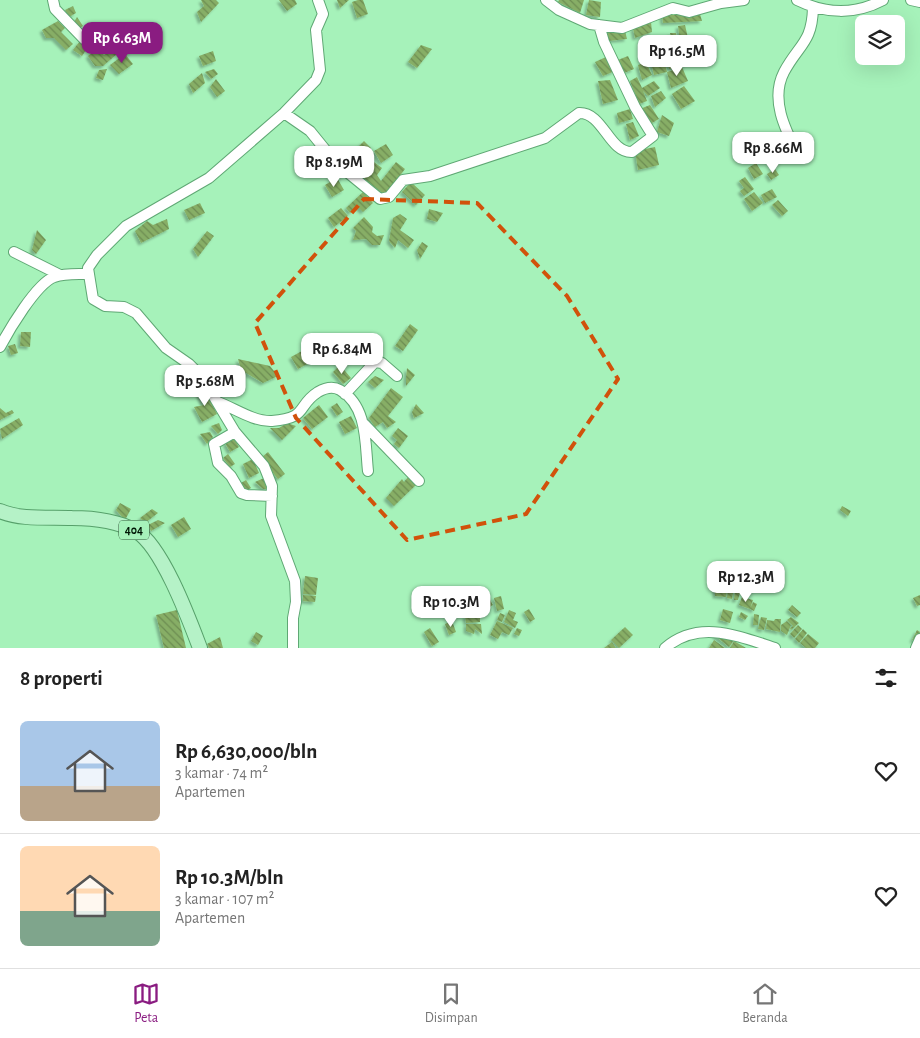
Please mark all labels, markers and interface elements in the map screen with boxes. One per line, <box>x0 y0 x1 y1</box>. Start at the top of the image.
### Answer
map controls <box>855 15 905 65</box>
button: layers <box>855 15 905 65</box>
pin: Rp 6.63M <box>70 22 174 64</box>
text: Rp 6.63M <box>93 30 151 46</box>
pin: Rp 16.5M <box>625 34 729 77</box>
text: Rp 16.5M <box>649 43 705 59</box>
pin: Rp 8.66M <box>721 132 825 174</box>
text: Rp 8.66M <box>743 140 803 156</box>
pin: Rp 8.19M <box>282 146 386 188</box>
text: Rp 8.19M <box>305 154 363 170</box>
pin: Rp 6.84M <box>290 332 394 375</box>
text: Rp 6.84M <box>312 341 372 357</box>
pin: Rp 5.68M <box>153 364 257 407</box>
text: Rp 5.68M <box>176 373 234 389</box>
road number: 404 <box>119 520 149 540</box>
pin: Rp 12.3M <box>694 560 798 603</box>
text: Rp 12.3M <box>718 569 774 585</box>
pin: Rp 10.3M <box>399 586 503 628</box>
text: Rp 10.3M <box>422 594 480 610</box>
icon: filters <box>872 664 900 692</box>
text: 8 properti <box>20 668 103 689</box>
icon: home <box>60 741 120 801</box>
text: Rp 6,630,000/bln <box>175 741 317 762</box>
icon: heart <box>872 757 900 785</box>
text: 3 kamar · 74 m² <box>175 765 268 781</box>
text: Apartemen <box>175 784 245 800</box>
icon: home <box>60 866 120 926</box>
text: Rp 10.3M/bln <box>175 867 284 888</box>
icon: heart <box>872 882 900 910</box>
text: 3 kamar · 107 m² <box>175 891 274 907</box>
text: Apartemen <box>175 910 245 926</box>
tab: Peta <box>132 980 160 1027</box>
tab: Disimpan <box>425 980 478 1027</box>
tab: Beranda <box>742 980 788 1027</box>

